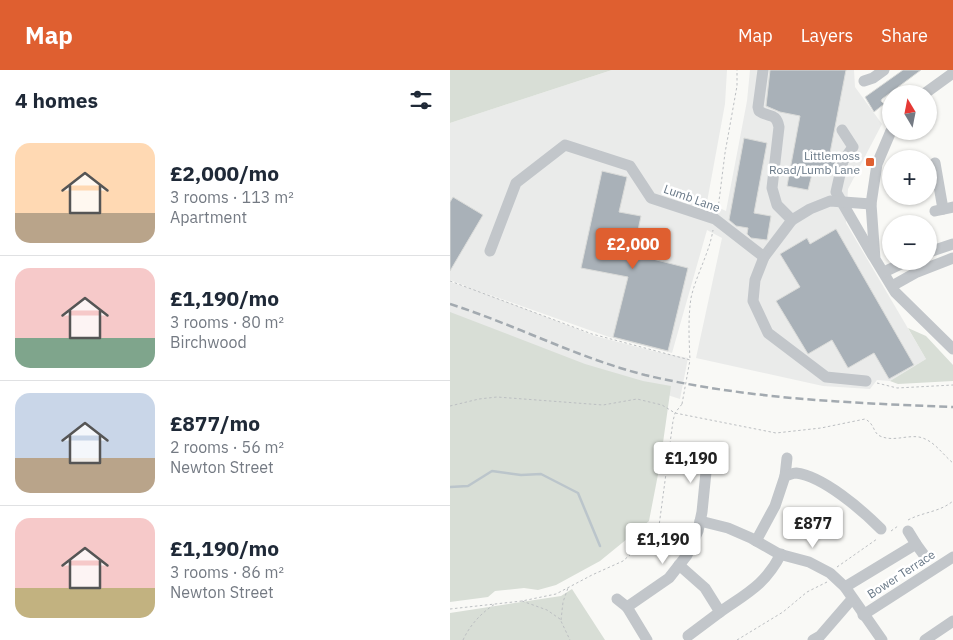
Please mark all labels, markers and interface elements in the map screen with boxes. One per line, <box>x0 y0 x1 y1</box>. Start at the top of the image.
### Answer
text: Map <box>25 19 73 51</box>
text: Map <box>738 24 773 47</box>
text: Layers <box>801 24 853 47</box>
text: Share <box>881 24 928 47</box>
north arrow <box>882 85 938 140</box>
map controls <box>882 85 937 270</box>
text: 4 homes <box>15 86 98 114</box>
icon: filters <box>407 86 435 114</box>
place label: Littlemoss Road/Lumb Lane <box>769 148 860 177</box>
button: + <box>882 150 937 205</box>
marker: Littlemoss Road/Lumb Lane <box>864 156 876 168</box>
text: £2,000/mo <box>170 159 279 187</box>
icon: home <box>55 163 115 223</box>
street label: Lumb Lane <box>662 181 723 215</box>
text: 3 rooms · 113 m² <box>170 187 294 207</box>
text: Apartment <box>170 207 247 227</box>
button: − <box>882 215 937 270</box>
pin: £2,000 <box>592 228 674 270</box>
text: £2,000 <box>607 234 659 254</box>
text: £1,190/mo <box>170 284 279 312</box>
icon: home <box>55 288 115 348</box>
text: 3 rooms · 80 m² <box>170 312 284 332</box>
text: Birchwood <box>170 332 247 352</box>
text: £877/mo <box>170 409 260 437</box>
icon: home <box>55 413 115 473</box>
text: 2 rooms · 56 m² <box>170 437 284 457</box>
pin: £1,190 <box>650 442 732 484</box>
text: £1,190 <box>665 448 717 468</box>
text: Newton Street <box>170 457 274 477</box>
pin: £877 <box>783 506 843 549</box>
text: £877 <box>794 513 832 533</box>
pin: £1,190 <box>622 522 704 565</box>
text: £1,190 <box>637 529 689 549</box>
text: £1,190/mo <box>170 534 279 562</box>
icon: home <box>55 538 115 598</box>
street label: Bower Terrace <box>864 546 938 601</box>
text: 3 rooms · 86 m² <box>170 562 284 582</box>
text: Newton Street <box>170 582 274 602</box>

